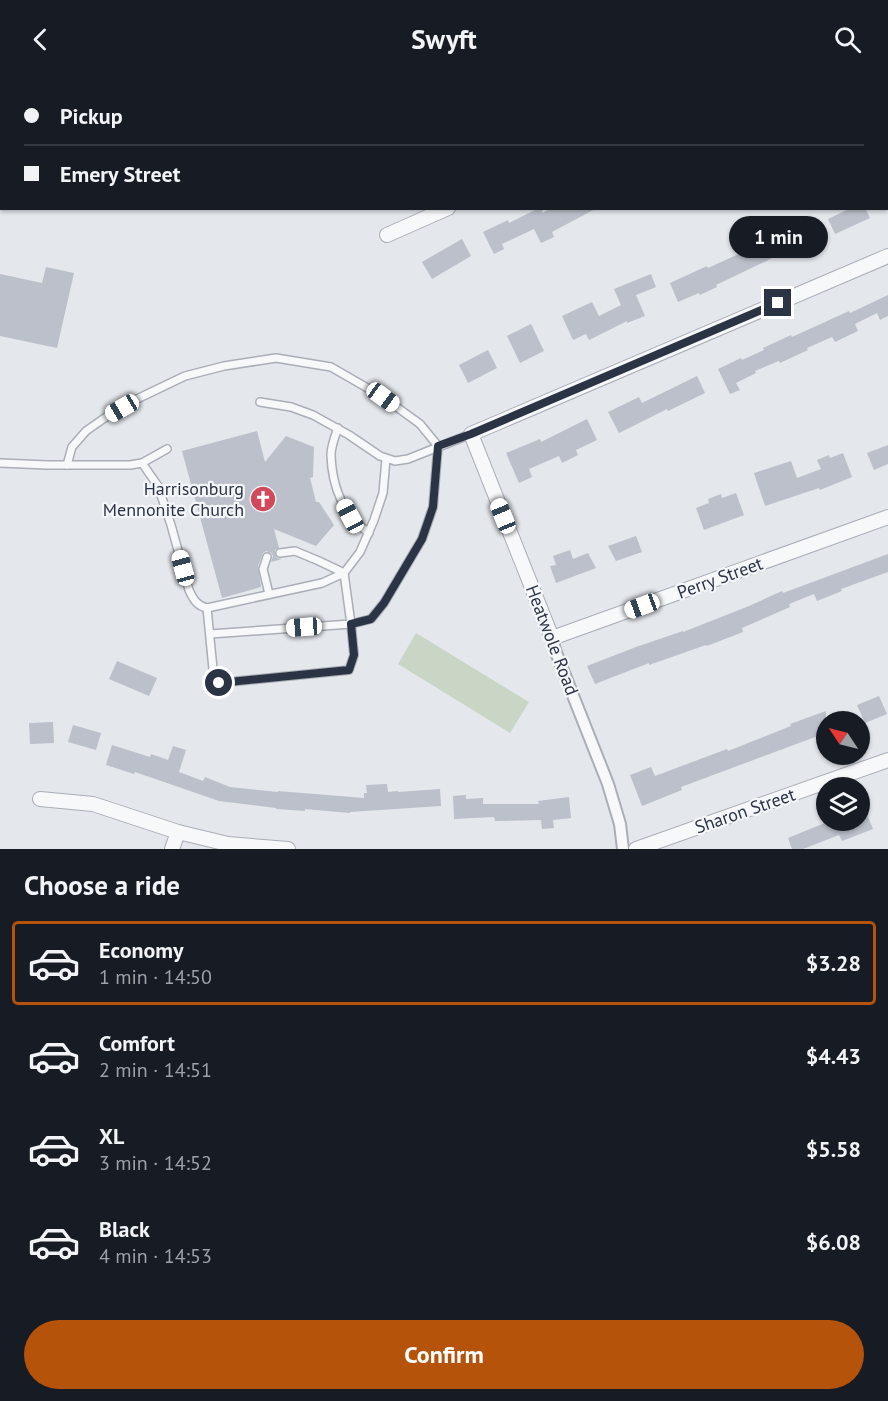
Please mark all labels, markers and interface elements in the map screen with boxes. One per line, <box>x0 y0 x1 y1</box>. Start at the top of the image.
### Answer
text: Swyft <box>411 22 477 56</box>
icon: back <box>24 23 57 56</box>
icon: search <box>831 23 864 56</box>
text: Pickup <box>60 102 123 130</box>
text: Emery Street <box>60 160 180 188</box>
callout: 1 min <box>728 216 828 258</box>
text: 1 min <box>754 224 803 250</box>
route end <box>764 289 791 316</box>
car <box>363 379 403 415</box>
car <box>102 391 142 425</box>
place label: Harrisonburg Mennonite Church <box>103 477 244 521</box>
church icon: Harrisonburg Mennonite Church <box>248 484 278 514</box>
car <box>334 496 366 536</box>
car <box>488 496 518 536</box>
car <box>170 548 196 588</box>
street label: Perry Street <box>674 551 766 604</box>
street label: Heatwole Road <box>521 581 584 698</box>
car <box>622 591 662 621</box>
car <box>285 617 323 637</box>
route start <box>205 669 232 696</box>
north arrow <box>816 711 870 765</box>
map controls <box>816 711 870 831</box>
button: layers <box>816 777 870 831</box>
street label: Sharon Street <box>692 783 798 838</box>
text: Choose a ride <box>24 868 180 902</box>
icon: car <box>27 936 81 990</box>
text: Economy <box>99 936 183 964</box>
text: $3.28 <box>806 949 861 977</box>
text: 1 min · 14:50 <box>99 964 212 990</box>
icon: car <box>27 1029 81 1083</box>
text: Comfort <box>99 1029 175 1057</box>
text: $4.43 <box>806 1042 861 1070</box>
text: 2 min · 14:51 <box>99 1057 212 1083</box>
icon: car <box>27 1122 81 1176</box>
text: XL <box>99 1122 124 1150</box>
text: $5.58 <box>806 1135 861 1163</box>
text: 3 min · 14:52 <box>99 1150 212 1176</box>
icon: car <box>27 1215 81 1269</box>
text: Black <box>99 1215 150 1243</box>
text: $6.08 <box>806 1228 861 1256</box>
text: 4 min · 14:53 <box>99 1243 212 1269</box>
button: Confirm <box>24 1320 864 1389</box>

